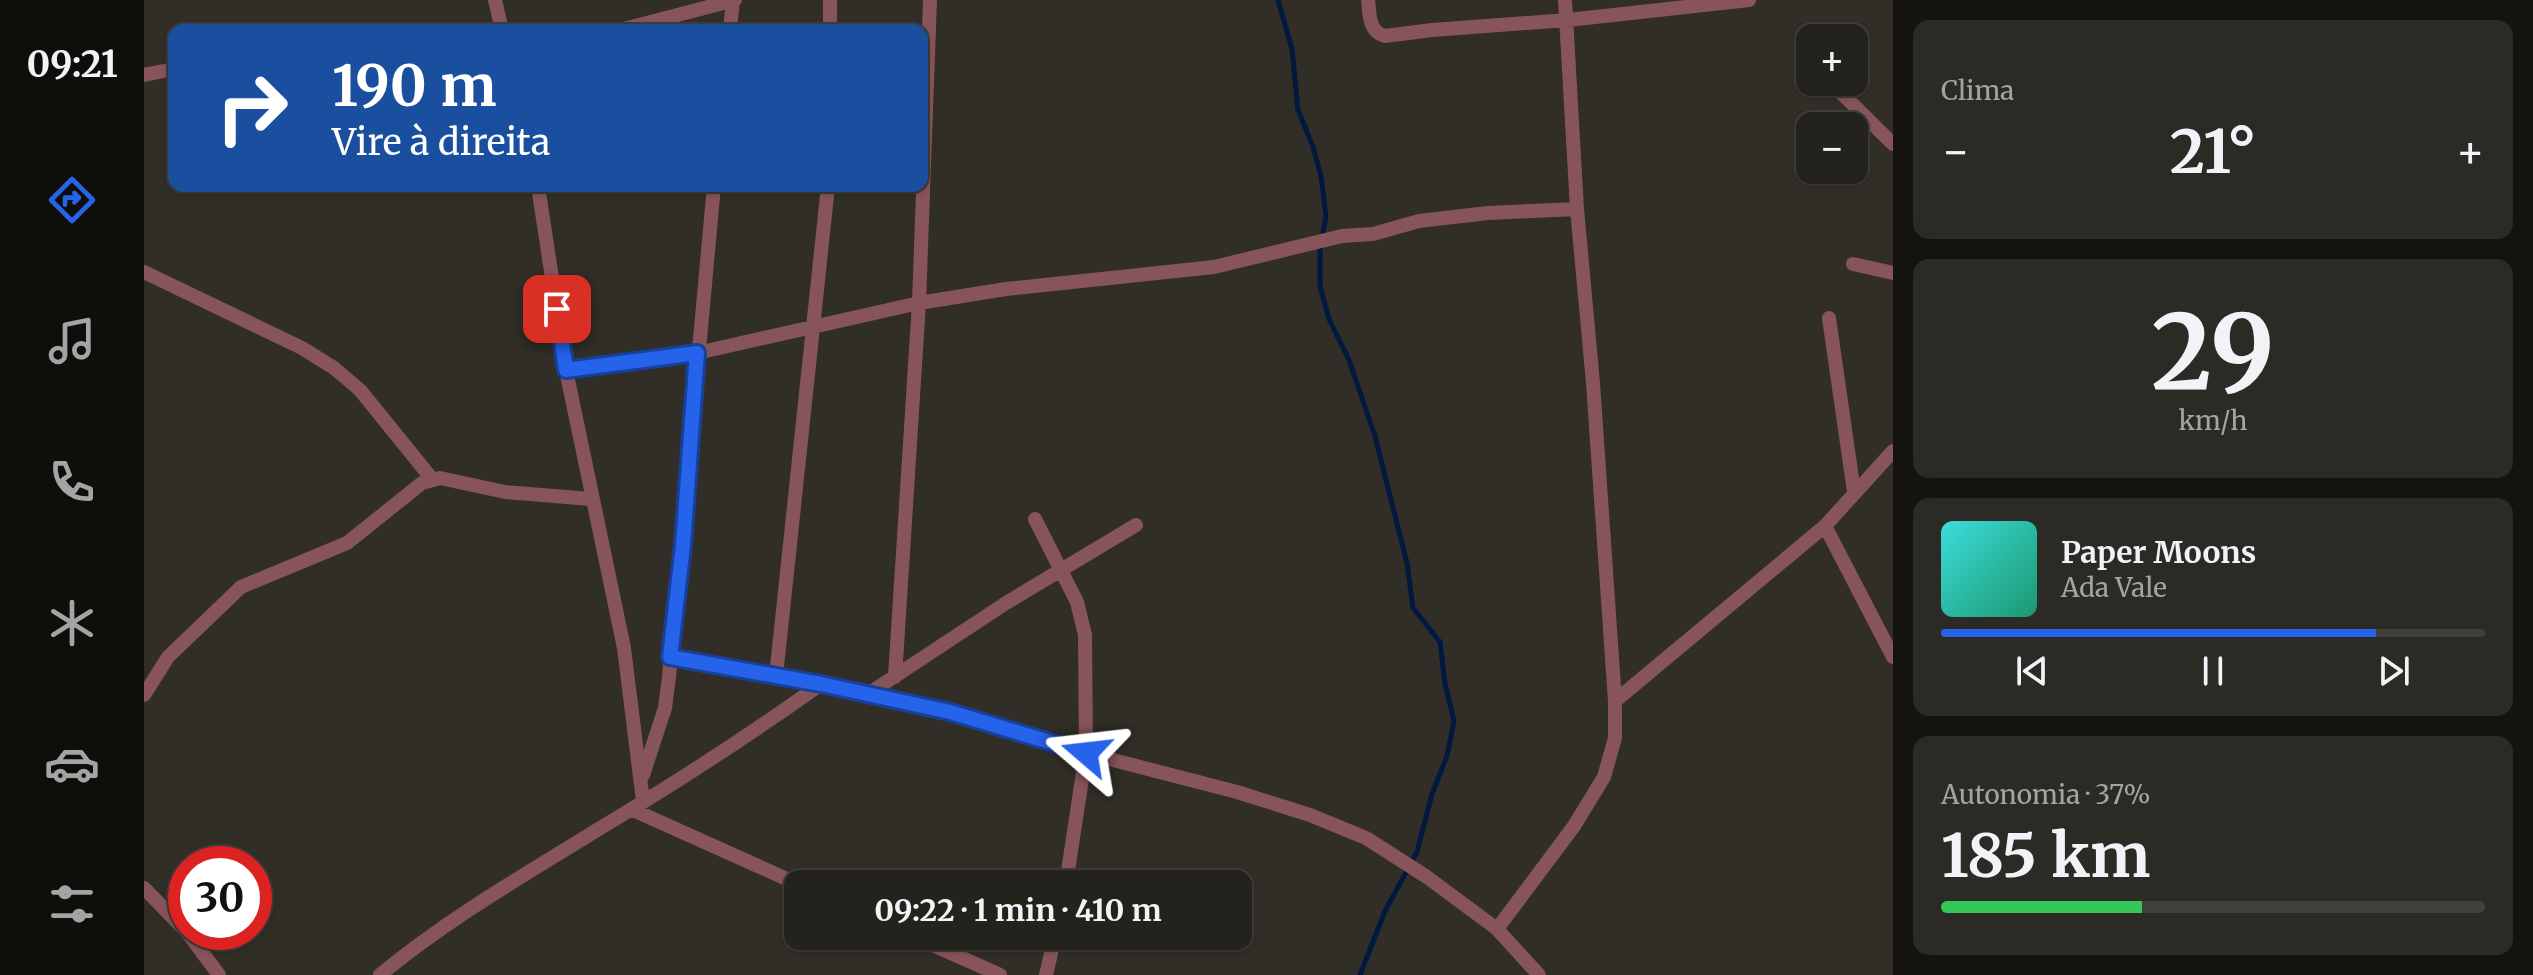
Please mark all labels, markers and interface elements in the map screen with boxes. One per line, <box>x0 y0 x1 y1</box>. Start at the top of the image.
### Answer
map controls <box>1796 24 1868 184</box>
button: + <box>1796 24 1868 96</box>
text: 09:21 <box>26 42 118 87</box>
text: 190 m <box>332 51 497 121</box>
icon: right <box>200 56 304 160</box>
text: Clima <box>1941 74 2014 107</box>
button: − <box>1796 112 1868 184</box>
text: 21° <box>2170 114 2256 189</box>
text: Vire à direita <box>332 120 550 165</box>
text: − <box>1941 124 1970 179</box>
text: + <box>2456 124 2485 179</box>
icon: directions <box>44 172 100 228</box>
pin <box>523 275 591 343</box>
icon: arrive <box>535 287 579 331</box>
text: 29 <box>2151 287 2275 417</box>
icon: music <box>44 313 100 369</box>
text: km/h <box>2179 404 2247 437</box>
icon: phone <box>44 454 100 510</box>
text: Paper Moons <box>2061 533 2256 571</box>
text: Ada Vale <box>2061 571 2167 604</box>
icon: climate <box>44 595 100 651</box>
icon: previous <box>2010 649 2054 693</box>
icon: pause <box>2191 649 2235 693</box>
icon: next <box>2372 649 2416 693</box>
position arrow <box>1044 711 1128 795</box>
icon: car <box>44 736 100 792</box>
text: Autonomia · 37% <box>1941 778 2151 811</box>
text: 185 km <box>1941 818 2150 893</box>
speed limit sign: 30 <box>168 846 272 950</box>
icon: filters <box>44 876 100 932</box>
text: 09:22 · 1 min · 410 m <box>874 891 1162 929</box>

